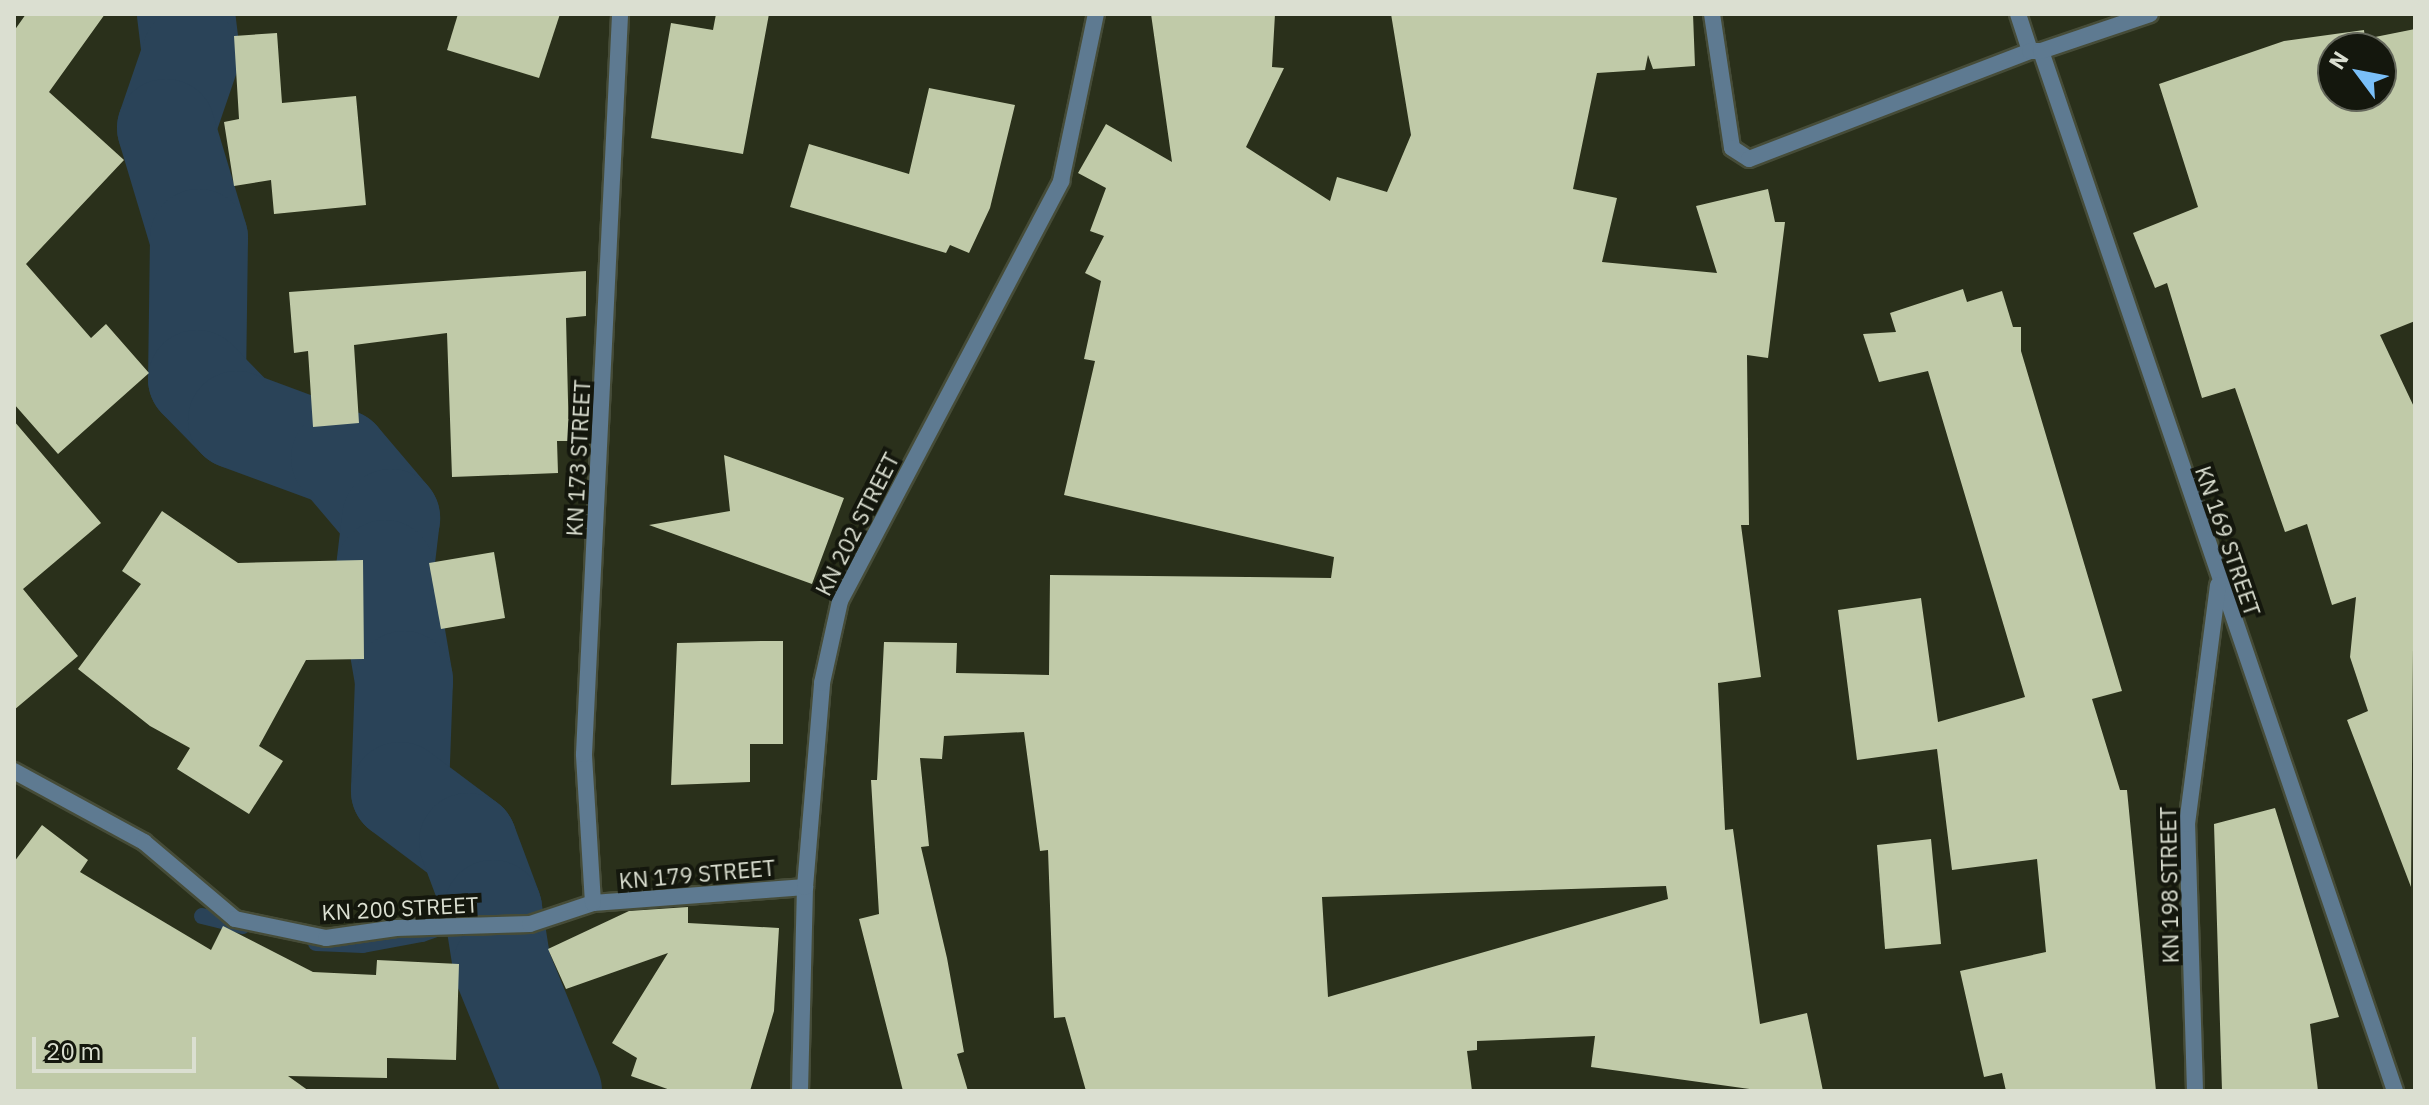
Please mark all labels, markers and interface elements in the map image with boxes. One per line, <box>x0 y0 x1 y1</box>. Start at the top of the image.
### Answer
north arrow <box>2317 32 2397 112</box>
text: N <box>2321 46 2354 75</box>
street label: KN 173 STREET <box>561 379 595 537</box>
street label: KN 202 STREET <box>810 448 904 600</box>
street label: KN 169 STREET <box>2190 463 2266 619</box>
street label: KN 198 STREET <box>2154 806 2184 964</box>
street label: KN 179 STREET <box>618 854 776 894</box>
street label: KN 200 STREET <box>321 891 479 925</box>
scale bar <box>36 1021 200 1071</box>
text: 20 m <box>46 1035 101 1067</box>

